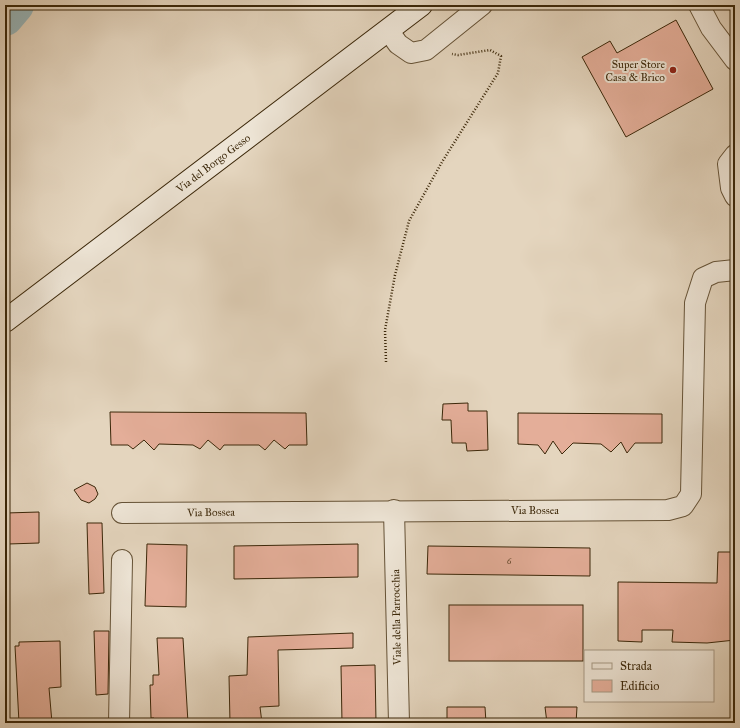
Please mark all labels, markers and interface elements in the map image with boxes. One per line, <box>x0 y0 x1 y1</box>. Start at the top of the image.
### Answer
place label: Super Store Casa & Brico <box>606 58 665 84</box>
marker: Super Store Casa & Brico <box>668 65 678 75</box>
street label: Via del Borgo Gesso <box>173 131 253 196</box>
street label: Via Bossea <box>510 504 559 517</box>
street label: Via Bossea <box>186 506 235 519</box>
house number: 6 <box>507 555 512 566</box>
street label: Viale della Parrocchia <box>389 569 404 666</box>
legend <box>584 650 714 702</box>
text: Strada <box>620 659 653 673</box>
text: Edificio <box>620 679 659 693</box>

